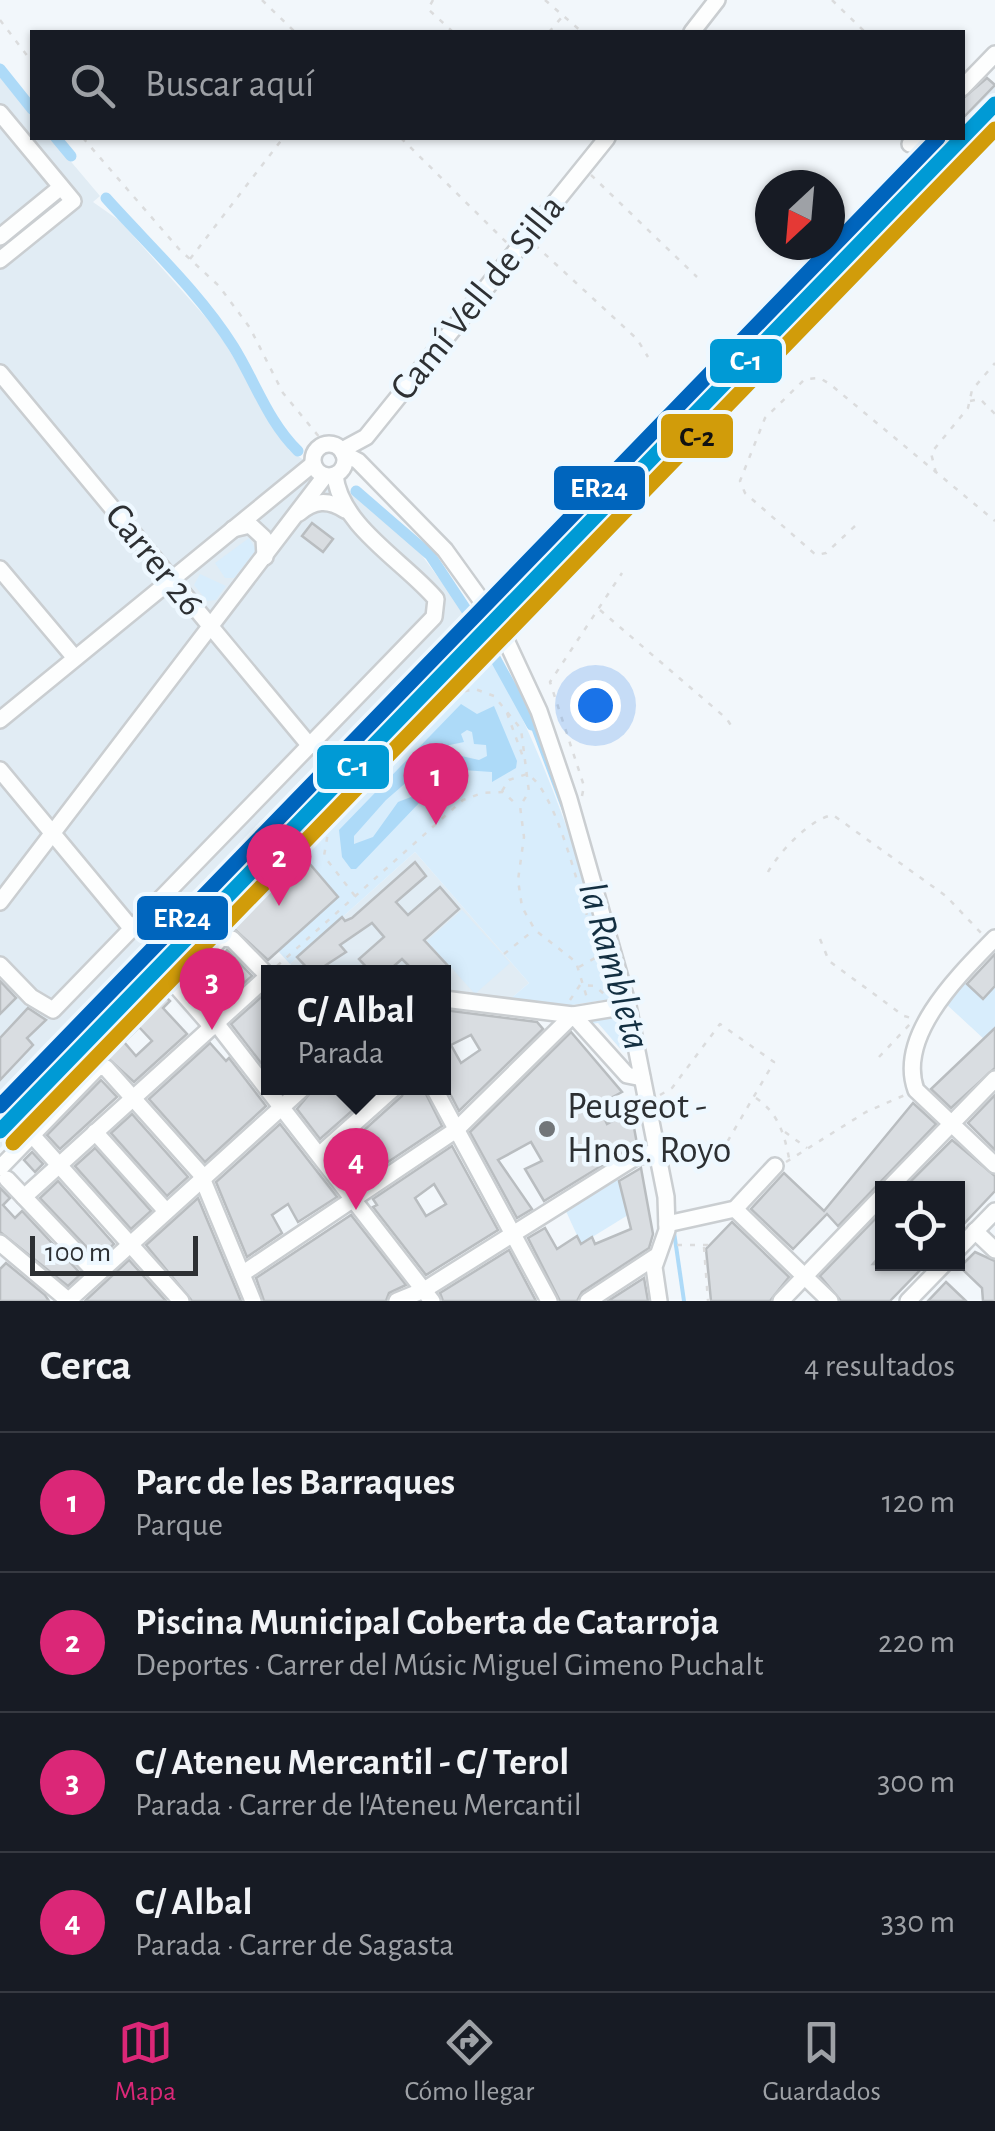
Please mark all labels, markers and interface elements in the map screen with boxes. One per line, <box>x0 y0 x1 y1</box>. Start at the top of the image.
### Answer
search box <box>30 30 965 140</box>
icon: search <box>65 58 120 113</box>
text: Buscar aquí <box>145 66 314 104</box>
north arrow <box>755 170 845 260</box>
street label: Camí Vell de Silla <box>384 188 572 408</box>
line badge: C-1 <box>708 337 784 385</box>
text: C-1 <box>730 348 762 376</box>
line badge: C-2 <box>659 412 735 460</box>
text: C-2 <box>679 424 715 452</box>
line badge: ER24 <box>552 464 647 512</box>
text: ER24 <box>570 475 628 503</box>
street label: Carrer 26 <box>97 496 211 624</box>
your location <box>570 680 621 731</box>
pin: 1 <box>404 742 468 825</box>
line badge: C-1 <box>315 743 391 791</box>
text: C-1 <box>337 754 369 782</box>
pin: 2 <box>246 824 312 906</box>
water label: la Rambleta <box>571 878 657 1054</box>
line badge: ER24 <box>135 894 230 942</box>
text: ER24 <box>153 905 211 933</box>
pin: 3 <box>180 948 244 1030</box>
popup <box>261 965 451 1095</box>
text: C/ Albal <box>297 992 415 1030</box>
text: Parada <box>297 1037 384 1069</box>
place label: Peugeot - Hnos. Royo <box>567 1088 732 1170</box>
marker: Peugeot - Hnos. Royo <box>536 1118 558 1140</box>
pin: 4 <box>324 1128 388 1210</box>
map controls <box>875 1181 965 1271</box>
button: locate <box>875 1181 965 1271</box>
scale bar <box>30 1231 198 1276</box>
text: 100 m <box>45 1239 111 1267</box>
text: Cerca <box>40 1345 131 1387</box>
text: 4 resultados <box>804 1350 955 1382</box>
text: Parc de les Barraques <box>135 1464 455 1502</box>
text: 1 <box>67 1486 78 1518</box>
text: 120 m <box>882 1486 955 1518</box>
text: Parque <box>135 1509 223 1541</box>
text: Piscina Municipal Coberta de Catarroja <box>135 1604 719 1642</box>
text: 2 <box>65 1626 80 1658</box>
text: 220 m <box>878 1626 955 1658</box>
text: Deportes · Carrer del Músic Miguel Gimeno Puchalt <box>135 1649 763 1681</box>
text: C/ Ateneu Mercantil - C/ Terol <box>135 1744 569 1782</box>
text: 3 <box>66 1766 79 1798</box>
text: 300 m <box>877 1766 955 1798</box>
text: Parada · Carrer de l'Ateneu Mercantil <box>135 1789 582 1821</box>
text: C/ Albal <box>135 1884 252 1922</box>
text: 4 <box>64 1906 81 1938</box>
text: 330 m <box>881 1906 955 1938</box>
text: Parada · Carrer de Sagasta <box>135 1929 454 1961</box>
tab: Mapa <box>114 2015 176 2109</box>
tab: Cómo llegar <box>405 2015 534 2109</box>
tab: Guardados <box>763 2015 881 2109</box>

